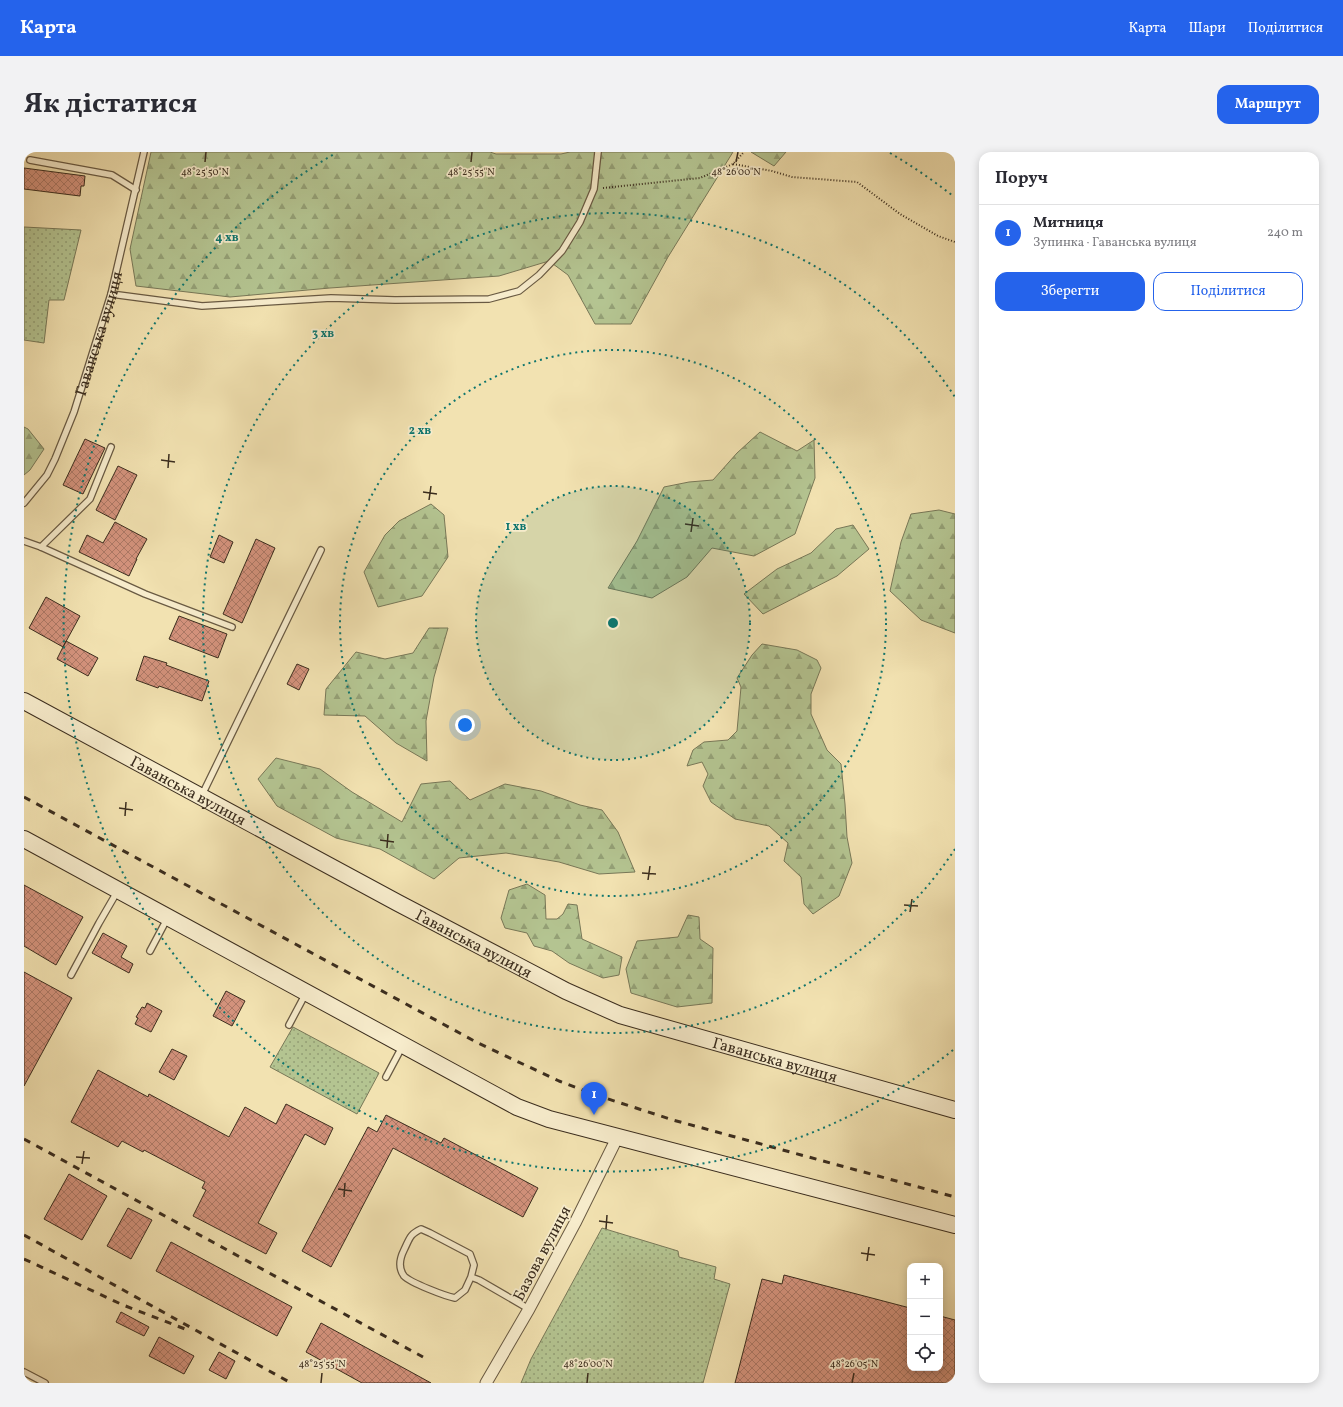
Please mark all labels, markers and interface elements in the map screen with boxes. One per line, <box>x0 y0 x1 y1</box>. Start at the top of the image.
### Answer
text: Карта <box>20 15 77 41</box>
text: Карта <box>1129 19 1167 38</box>
text: Шари <box>1189 19 1226 38</box>
text: Поділитися <box>1248 19 1323 38</box>
text: Як дістатися <box>24 85 197 124</box>
button: Маршрут <box>1217 85 1319 124</box>
text: 48°25'50"N <box>181 165 230 179</box>
text: 48°25'55"N <box>447 165 495 179</box>
text: 48°26'00"N <box>711 165 761 179</box>
text: Поруч <box>995 167 1048 190</box>
text: Митниця <box>1033 213 1103 234</box>
text: 1 <box>1005 224 1011 242</box>
text: 240 m <box>1267 224 1303 242</box>
text: 4 хв <box>215 230 239 246</box>
text: Зупинка · Гаванська вулиця <box>1033 234 1197 252</box>
street label: Гаванська вулиця <box>71 270 129 399</box>
button: Зберегти <box>995 272 1145 311</box>
button: Поділитися <box>1153 272 1303 311</box>
text: 3 хв <box>312 326 334 342</box>
text: 2 хв <box>409 423 431 439</box>
text: 1 хв <box>506 519 527 535</box>
centre of rings <box>606 616 620 630</box>
your location <box>455 715 475 735</box>
street label: Гаванська вулиця <box>126 751 250 832</box>
street label: Гаванська вулиця <box>411 905 535 984</box>
street label: Гаванська вулиця <box>710 1033 840 1089</box>
pin: 1 <box>581 1082 607 1115</box>
street label: Базова вулиця <box>508 1202 577 1305</box>
map controls <box>907 1263 943 1371</box>
button: + <box>907 1263 943 1299</box>
button: − <box>907 1299 943 1335</box>
button: locate <box>907 1335 943 1371</box>
text: 48°25'55"N <box>298 1357 346 1371</box>
text: 48°26'00"N <box>563 1357 613 1371</box>
text: 48°26'05"N <box>830 1357 879 1371</box>

